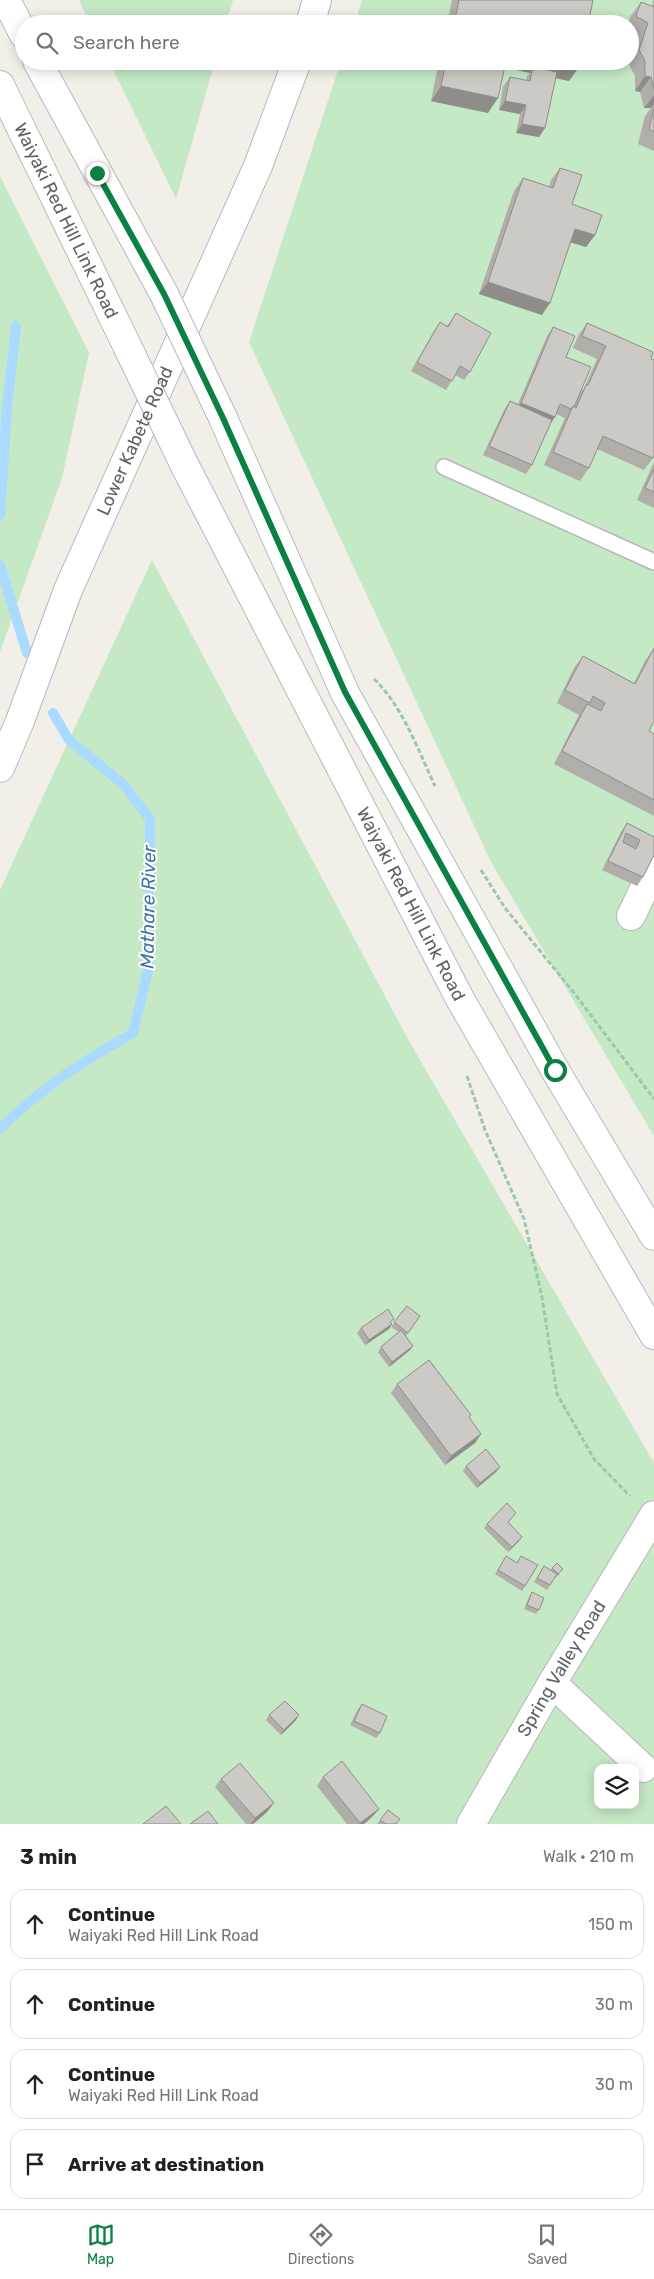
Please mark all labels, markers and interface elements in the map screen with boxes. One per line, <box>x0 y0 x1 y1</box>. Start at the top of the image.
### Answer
search box <box>15 15 639 70</box>
icon: search <box>33 29 61 57</box>
text: Search here <box>73 31 180 54</box>
street label: Waiyaki Red Hill Link Road <box>9 119 123 322</box>
route end <box>86 162 109 185</box>
street label: Lower Kabete Road <box>92 363 178 519</box>
street label: Waiyaki Red Hill Link Road <box>352 803 470 1004</box>
water label: Mathare River <box>135 844 161 969</box>
route start <box>544 1059 567 1082</box>
street label: Spring Valley Road <box>513 1596 611 1740</box>
map controls <box>594 1764 639 1809</box>
button: layers <box>594 1764 639 1809</box>
text: 3 min <box>20 1844 77 1869</box>
text: Walk · 210 m <box>543 1847 634 1866</box>
text: Continue <box>68 1903 155 1926</box>
icon: ahead <box>21 1910 49 1938</box>
text: 150 m <box>588 1915 633 1934</box>
text: Waiyaki Red Hill Link Road <box>68 1926 259 1945</box>
icon: ahead <box>21 1990 49 2018</box>
text: Continue <box>68 1993 155 2016</box>
text: 30 m <box>595 1995 633 2014</box>
text: Continue <box>68 2063 155 2086</box>
icon: ahead <box>21 2070 49 2098</box>
text: 30 m <box>595 2075 633 2094</box>
text: Waiyaki Red Hill Link Road <box>68 2086 259 2105</box>
icon: arrive <box>21 2150 49 2178</box>
text: Arrive at destination <box>68 2153 264 2176</box>
tab: Map <box>87 2221 115 2268</box>
tab: Directions <box>288 2221 354 2268</box>
tab: Saved <box>527 2221 567 2268</box>

